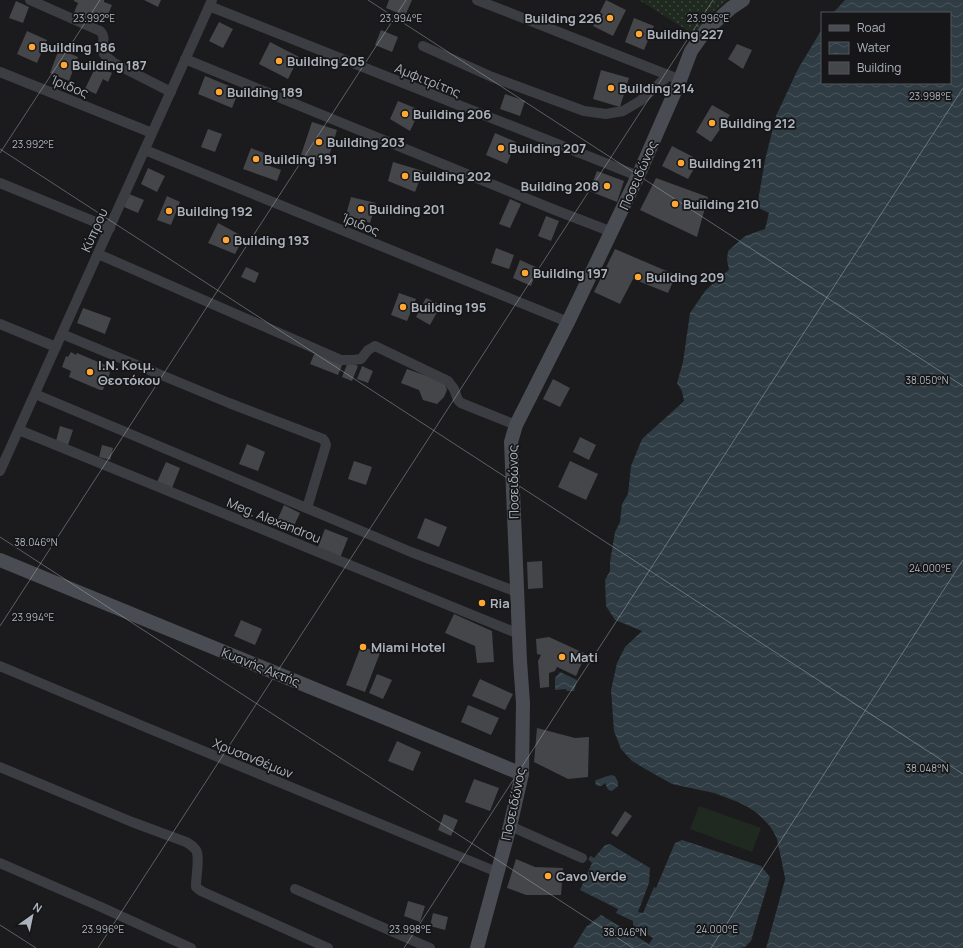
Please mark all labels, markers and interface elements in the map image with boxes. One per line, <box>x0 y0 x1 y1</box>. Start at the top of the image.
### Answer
place label: Building 226 <box>524 9 602 27</box>
text: 23.992°E <box>73 11 115 25</box>
text: 23.994°E <box>380 11 422 25</box>
text: 23.996°E <box>687 11 730 25</box>
legend <box>821 12 951 84</box>
marker: Building 226 <box>605 13 615 23</box>
text: Road <box>857 19 885 36</box>
place label: Building 227 <box>647 25 724 43</box>
marker: Building 227 <box>634 29 644 39</box>
place label: Building 186 <box>40 38 116 56</box>
text: Water <box>857 39 891 56</box>
marker: Building 186 <box>27 42 37 52</box>
place label: Building 205 <box>287 52 365 70</box>
place label: Building 187 <box>72 56 147 74</box>
marker: Building 205 <box>274 56 284 66</box>
street label: Αμφιτρίτης <box>392 59 464 101</box>
text: Building <box>857 59 901 76</box>
marker: Building 187 <box>59 60 69 70</box>
street label: Ίριδος <box>49 70 91 102</box>
place label: Building 214 <box>619 79 694 97</box>
place label: Building 189 <box>227 83 303 101</box>
marker: Building 214 <box>606 83 616 93</box>
marker: Building 189 <box>214 87 224 97</box>
text: 23.998°E <box>909 89 951 103</box>
place label: Building 206 <box>413 105 491 123</box>
marker: Building 206 <box>400 109 410 119</box>
place label: Building 212 <box>720 114 795 132</box>
marker: Building 212 <box>707 118 717 128</box>
place label: Building 203 <box>327 133 405 151</box>
text: 23.992°E <box>12 137 54 151</box>
marker: Building 203 <box>314 137 324 147</box>
street label: Ποσειδώνος <box>615 137 661 213</box>
place label: Building 207 <box>509 139 586 157</box>
marker: Building 207 <box>496 143 506 153</box>
place label: Building 191 <box>264 150 338 168</box>
marker: Building 191 <box>251 154 261 164</box>
place label: Building 211 <box>689 154 762 172</box>
marker: Building 211 <box>676 158 686 168</box>
place label: Building 202 <box>413 167 491 185</box>
marker: Building 202 <box>400 171 410 181</box>
place label: Building 208 <box>521 177 599 195</box>
marker: Building 208 <box>602 181 612 191</box>
place label: Building 210 <box>683 195 759 213</box>
marker: Building 210 <box>670 199 680 209</box>
place label: Building 201 <box>369 200 445 218</box>
place label: Building 192 <box>177 202 253 220</box>
marker: Building 201 <box>356 204 366 214</box>
street label: Κύπρου <box>76 205 112 255</box>
marker: Building 192 <box>164 206 174 216</box>
street label: Ίριδος <box>340 208 382 240</box>
place label: Building 193 <box>234 231 309 249</box>
marker: Building 193 <box>221 235 231 245</box>
place label: Building 197 <box>533 264 608 282</box>
marker: Building 197 <box>520 268 530 278</box>
place label: Building 209 <box>646 268 724 286</box>
marker: Building 209 <box>633 272 643 282</box>
place label: Building 195 <box>411 298 486 316</box>
marker: Building 195 <box>398 302 408 312</box>
place label: Ι.Ν. Κοιμ. Θεοτόκου <box>98 356 160 389</box>
marker: Ι.Ν. Κοιμ. Θεοτόκου <box>85 367 95 377</box>
text: 38.050°N <box>905 373 949 387</box>
street label: Ποσειδώνος <box>503 445 523 519</box>
street label: Meg. Alexandrou <box>224 493 324 547</box>
text: 38.046°N <box>14 535 58 549</box>
text: 24.000°E <box>909 561 951 575</box>
place label: Ria <box>490 594 510 612</box>
marker: Ria <box>477 598 487 608</box>
text: 23.994°E <box>12 610 54 624</box>
place label: Miami Hotel <box>371 638 445 656</box>
marker: Miami Hotel <box>358 642 368 652</box>
street label: Κυανής Ακτής <box>219 643 303 691</box>
place label: Mati <box>570 648 598 666</box>
marker: Mati <box>557 652 567 662</box>
street label: Χρυσανθέμων <box>210 734 296 782</box>
text: 38.048°N <box>905 761 949 775</box>
street label: Ποσειδώνος <box>496 766 530 842</box>
place label: Cavo Verde <box>556 867 627 885</box>
marker: Cavo Verde <box>543 871 553 881</box>
north arrow <box>12 896 52 936</box>
text: N <box>30 899 45 916</box>
text: 23.996°E <box>82 922 125 936</box>
text: 23.998°E <box>389 922 431 936</box>
text: 24.000°E <box>696 922 738 936</box>
text: 38.046°N <box>603 925 647 939</box>

